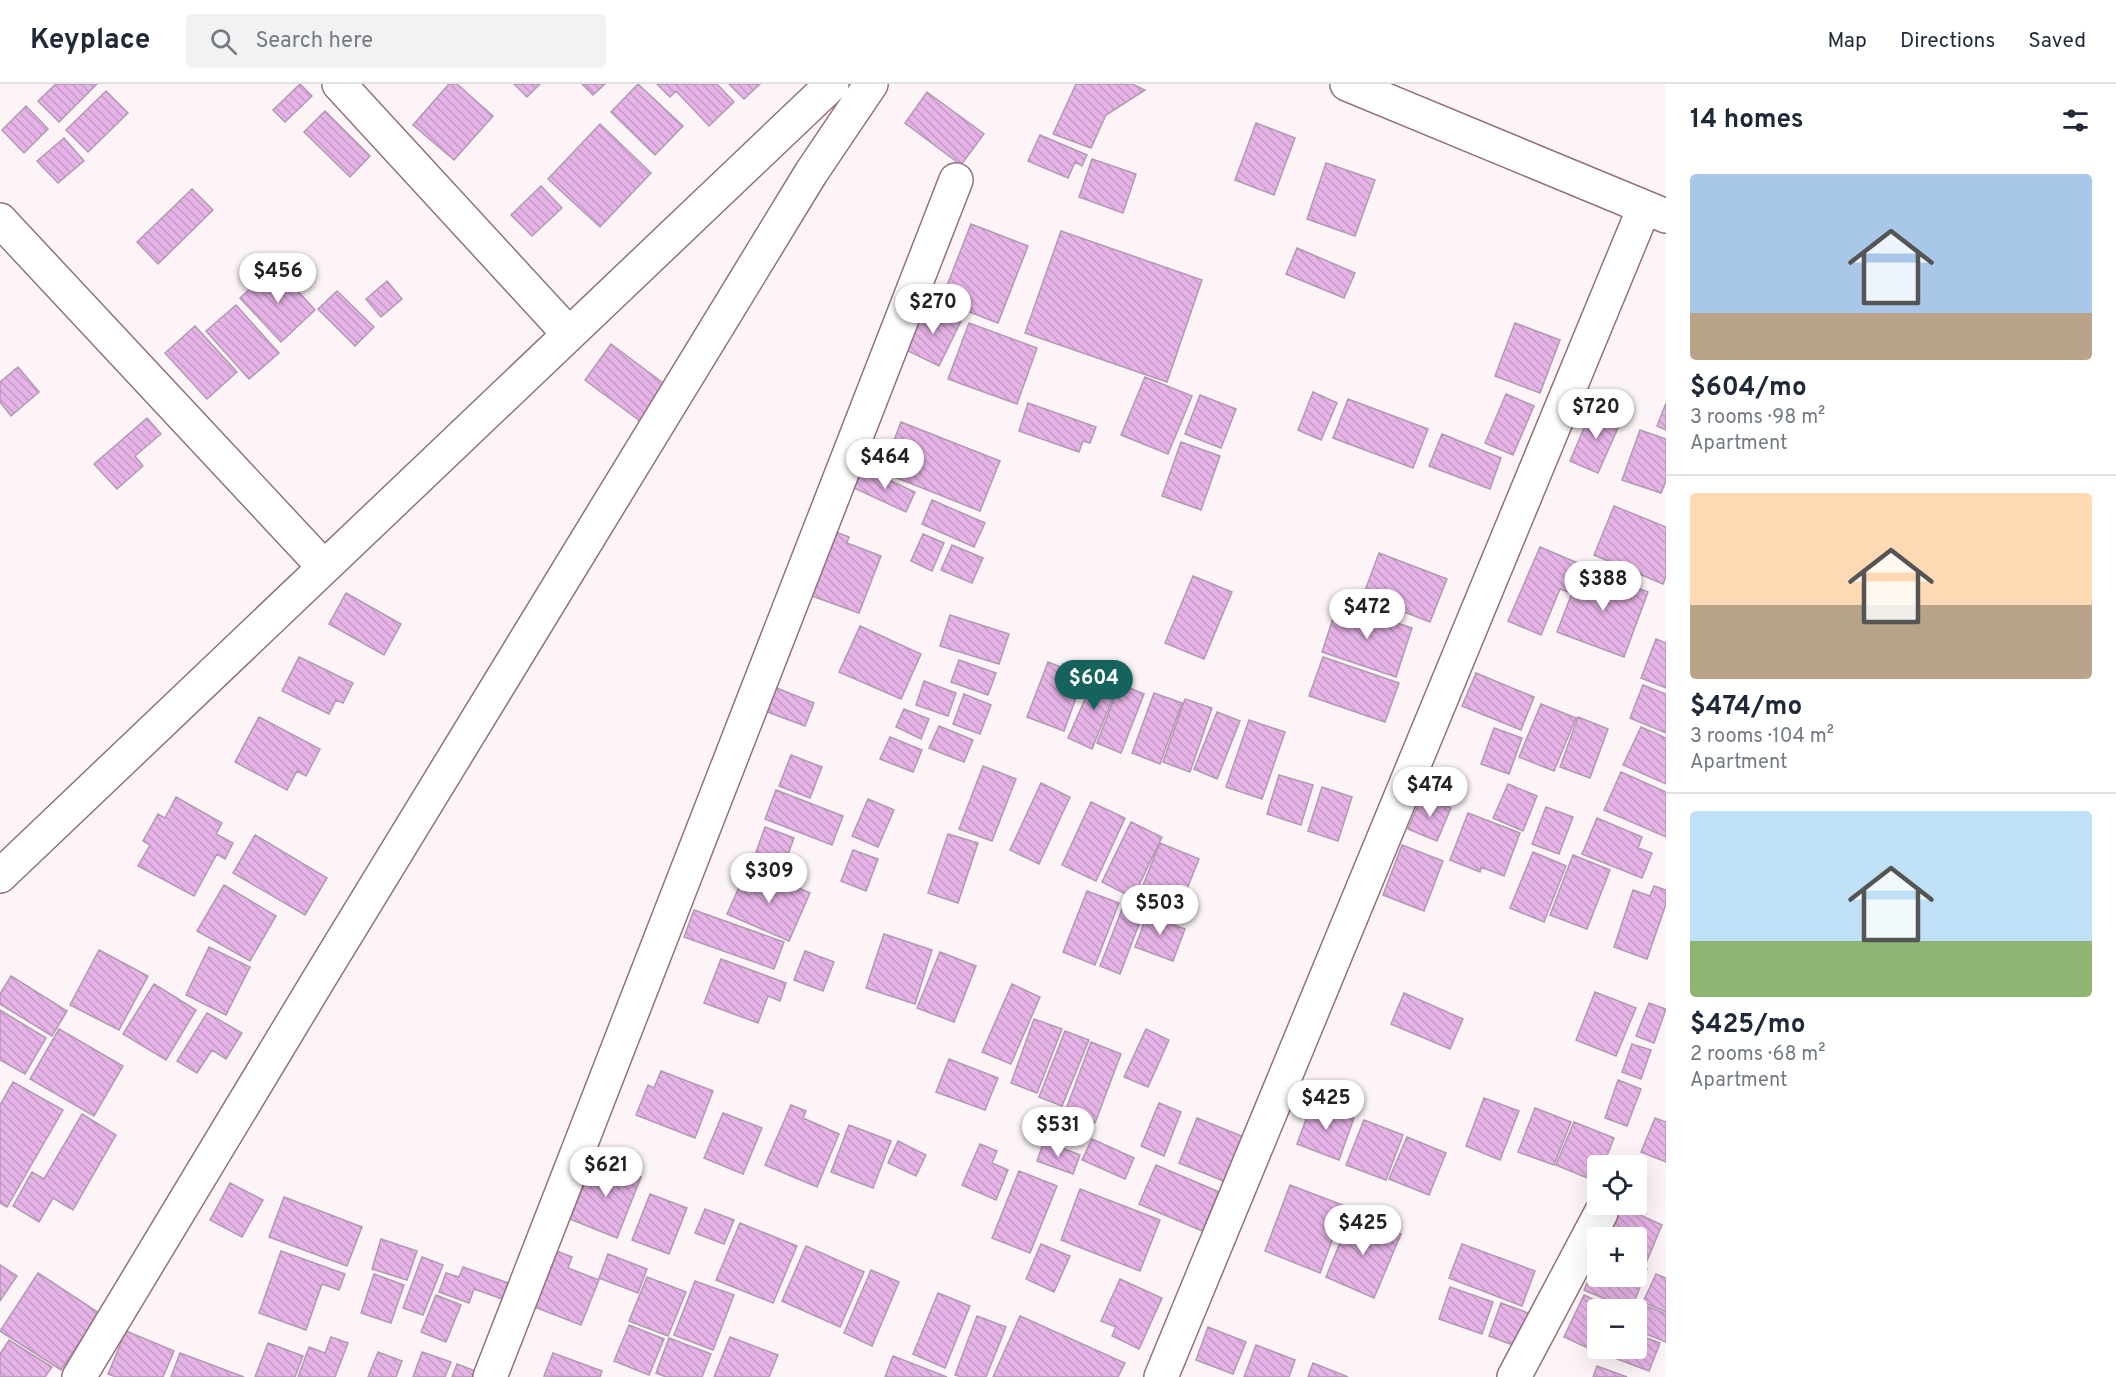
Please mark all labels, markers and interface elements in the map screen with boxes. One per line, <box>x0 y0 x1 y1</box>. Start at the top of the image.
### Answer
search box <box>186 14 606 68</box>
text: Keyplace <box>30 23 150 59</box>
icon: search <box>207 25 240 58</box>
text: Search here <box>255 28 373 55</box>
text: Map <box>1827 28 1867 55</box>
text: Directions <box>1900 28 1995 55</box>
text: Saved <box>2028 28 2086 55</box>
text: 14 homes <box>1690 104 1804 137</box>
icon: filters <box>2059 104 2092 137</box>
icon: home <box>1837 213 1945 321</box>
pin: $456 <box>242 253 314 304</box>
text: $456 <box>253 259 303 285</box>
pin: $270 <box>897 284 969 335</box>
text: $270 <box>909 290 957 316</box>
text: $604/mo <box>1690 372 1807 405</box>
pin: $720 <box>1560 389 1632 440</box>
text: $720 <box>1572 395 1620 421</box>
text: 3 rooms · 98 m² <box>1690 405 1825 431</box>
text: Apartment <box>1690 431 1788 457</box>
pin: $464 <box>849 439 921 490</box>
text: $464 <box>860 445 910 471</box>
icon: home <box>1837 532 1945 640</box>
pin: $388 <box>1567 561 1639 612</box>
text: $388 <box>1578 567 1628 593</box>
pin: $472 <box>1331 589 1403 640</box>
text: $472 <box>1343 595 1391 621</box>
pin: $604 <box>1058 660 1130 711</box>
text: $604 <box>1069 666 1119 692</box>
text: $474/mo <box>1690 691 1802 724</box>
text: 3 rooms · 104 m² <box>1690 724 1834 750</box>
text: Apartment <box>1690 750 1788 776</box>
pin: $474 <box>1394 767 1466 818</box>
text: $474 <box>1407 773 1453 799</box>
icon: home <box>1837 850 1945 958</box>
pin: $309 <box>733 853 805 904</box>
text: $309 <box>744 859 794 885</box>
pin: $503 <box>1124 885 1196 936</box>
text: $503 <box>1135 891 1185 917</box>
text: $425/mo <box>1690 1009 1805 1042</box>
text: 2 rooms · 68 m² <box>1690 1042 1826 1068</box>
text: Apartment <box>1690 1068 1788 1094</box>
pin: $425 <box>1290 1080 1362 1131</box>
text: $425 <box>1301 1086 1351 1112</box>
pin: $531 <box>1022 1107 1094 1158</box>
text: $531 <box>1036 1113 1080 1139</box>
pin: $621 <box>570 1147 642 1198</box>
text: $621 <box>584 1153 628 1179</box>
map controls <box>1587 1155 1647 1359</box>
button: locate <box>1587 1155 1647 1215</box>
pin: $425 <box>1327 1205 1399 1256</box>
text: $425 <box>1338 1211 1388 1237</box>
button: + <box>1587 1227 1647 1287</box>
button: − <box>1587 1299 1647 1359</box>

